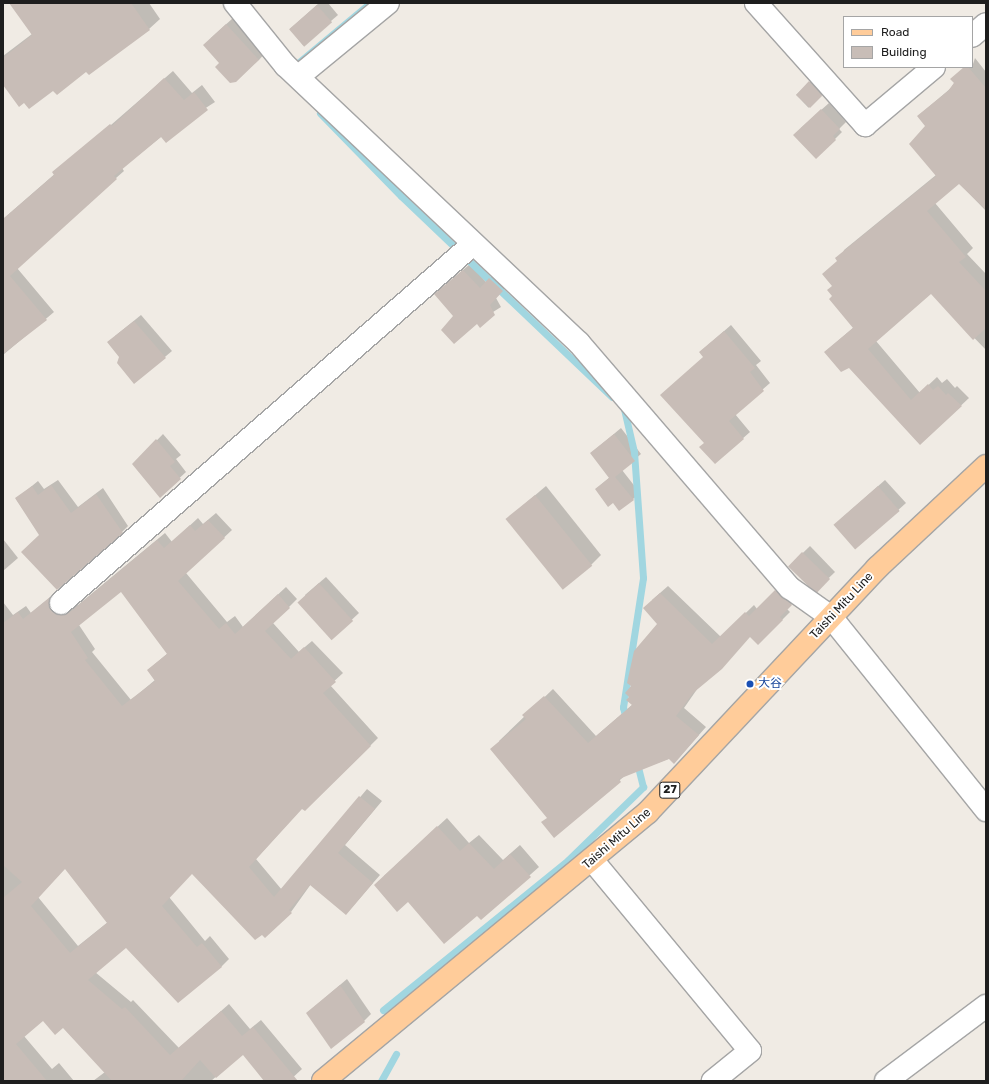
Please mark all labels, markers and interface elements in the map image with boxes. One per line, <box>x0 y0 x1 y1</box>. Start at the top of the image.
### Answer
legend <box>843 16 973 68</box>
text: Road <box>881 25 909 39</box>
text: Building <box>881 45 927 59</box>
street label: Taishi Mitu Line <box>808 570 876 642</box>
place label: 大谷 <box>758 677 782 691</box>
marker: 大谷 <box>745 679 755 689</box>
road number: 27 <box>659 781 681 799</box>
street label: Taishi Mitu Line <box>580 805 654 873</box>

